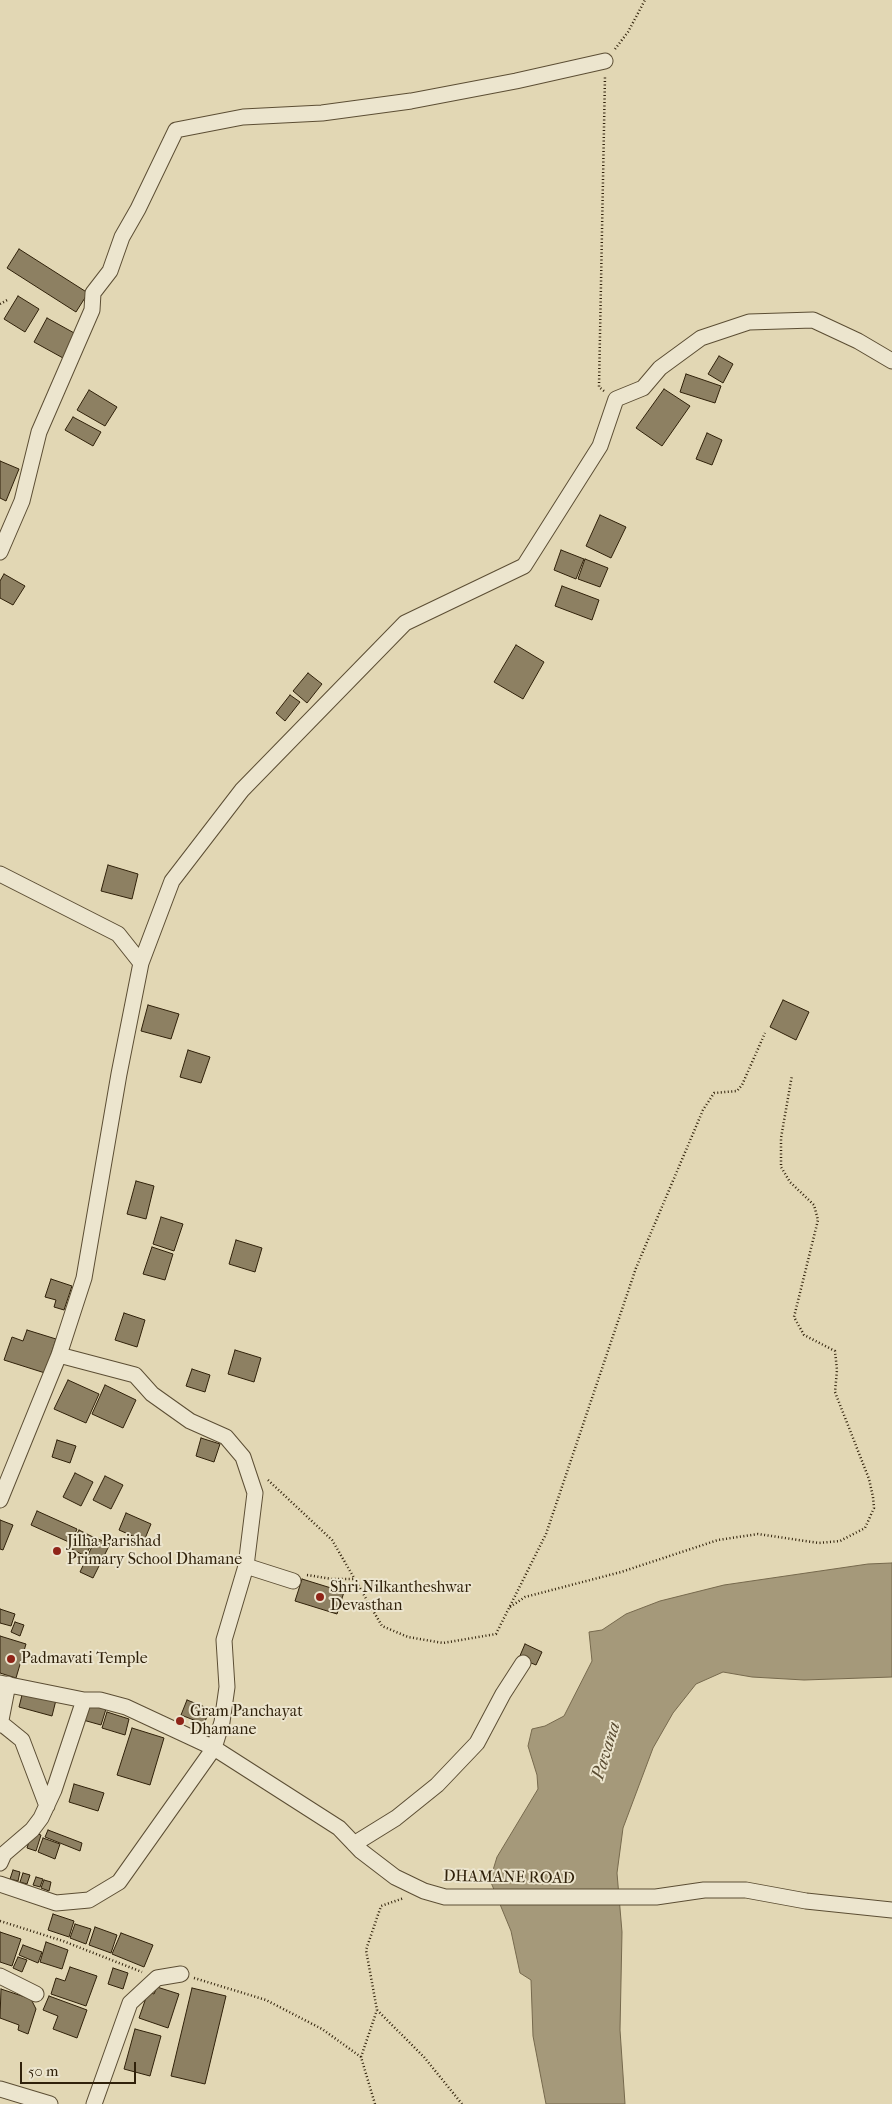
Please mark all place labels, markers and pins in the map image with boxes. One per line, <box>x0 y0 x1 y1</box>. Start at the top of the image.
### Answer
place label: Jilha Parishad Primary School Dhamane <box>67 1532 242 1570</box>
marker: Jilha Parishad Primary School Dhamane <box>51 1545 63 1557</box>
place label: Shri Nilkantheshwar Devasthan <box>330 1578 471 1616</box>
marker: Shri Nilkantheshwar Devasthan <box>314 1591 326 1603</box>
place label: Padmavati Temple <box>21 1649 148 1669</box>
marker: Padmavati Temple <box>5 1653 17 1665</box>
place label: Gram Panchayat Dhamane <box>190 1702 303 1740</box>
marker: Gram Panchayat Dhamane <box>174 1715 186 1727</box>

